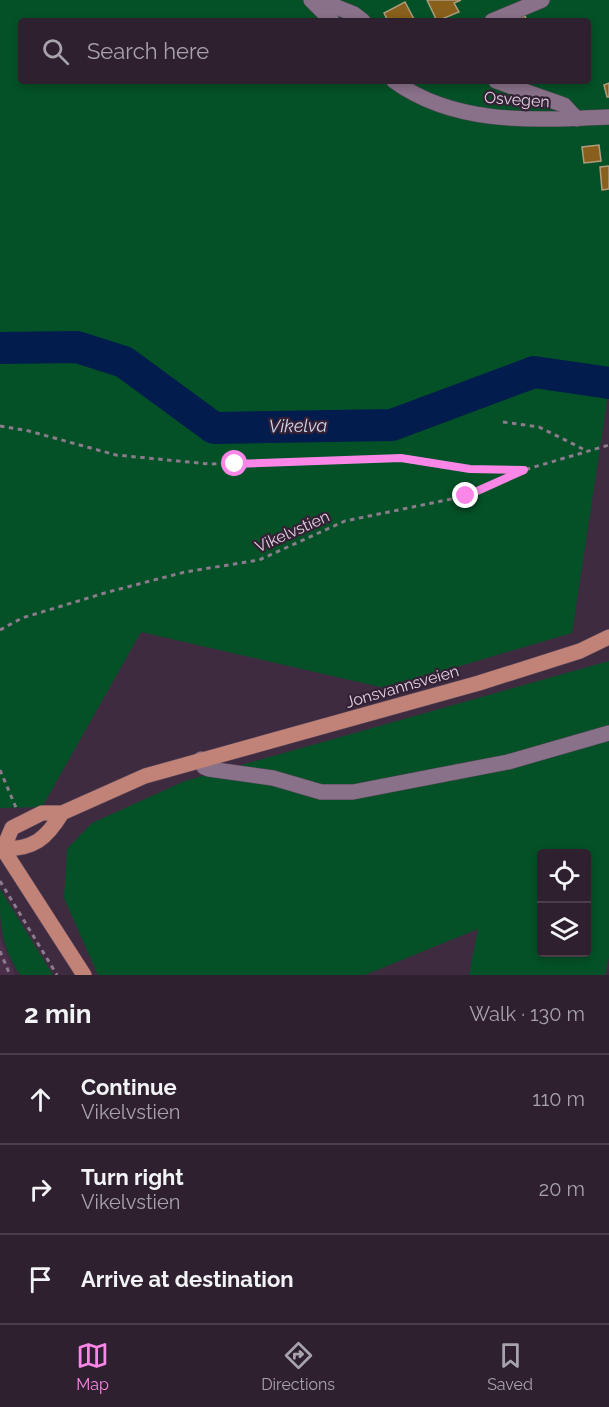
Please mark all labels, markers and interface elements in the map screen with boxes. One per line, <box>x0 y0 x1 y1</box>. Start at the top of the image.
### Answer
search box <box>18 18 591 84</box>
icon: search <box>39 35 72 68</box>
text: Search here <box>87 38 209 64</box>
street label: Osvegen <box>483 88 550 111</box>
water label: Vikelva <box>269 414 328 437</box>
route start <box>221 450 247 476</box>
route end <box>452 482 478 508</box>
street label: Vikelvstien <box>252 507 332 556</box>
street label: Jonsvannsveien <box>343 661 461 712</box>
map controls <box>537 849 591 957</box>
button: locate <box>537 849 591 903</box>
button: layers <box>537 903 591 957</box>
text: 2 min <box>24 999 91 1029</box>
text: Walk · 130 m <box>469 1002 585 1026</box>
text: Continue <box>81 1074 177 1100</box>
icon: ahead <box>24 1083 57 1116</box>
text: 110 m <box>532 1087 585 1111</box>
text: Vikelvstien <box>81 1100 180 1124</box>
text: Turn right <box>81 1164 184 1190</box>
icon: right <box>24 1173 57 1206</box>
text: 20 m <box>539 1177 585 1201</box>
text: Vikelvstien <box>81 1190 180 1214</box>
icon: arrive <box>24 1263 57 1296</box>
text: Arrive at destination <box>81 1266 294 1292</box>
tab: Map <box>76 1339 109 1394</box>
tab: Directions <box>261 1339 335 1394</box>
tab: Saved <box>487 1339 533 1394</box>

